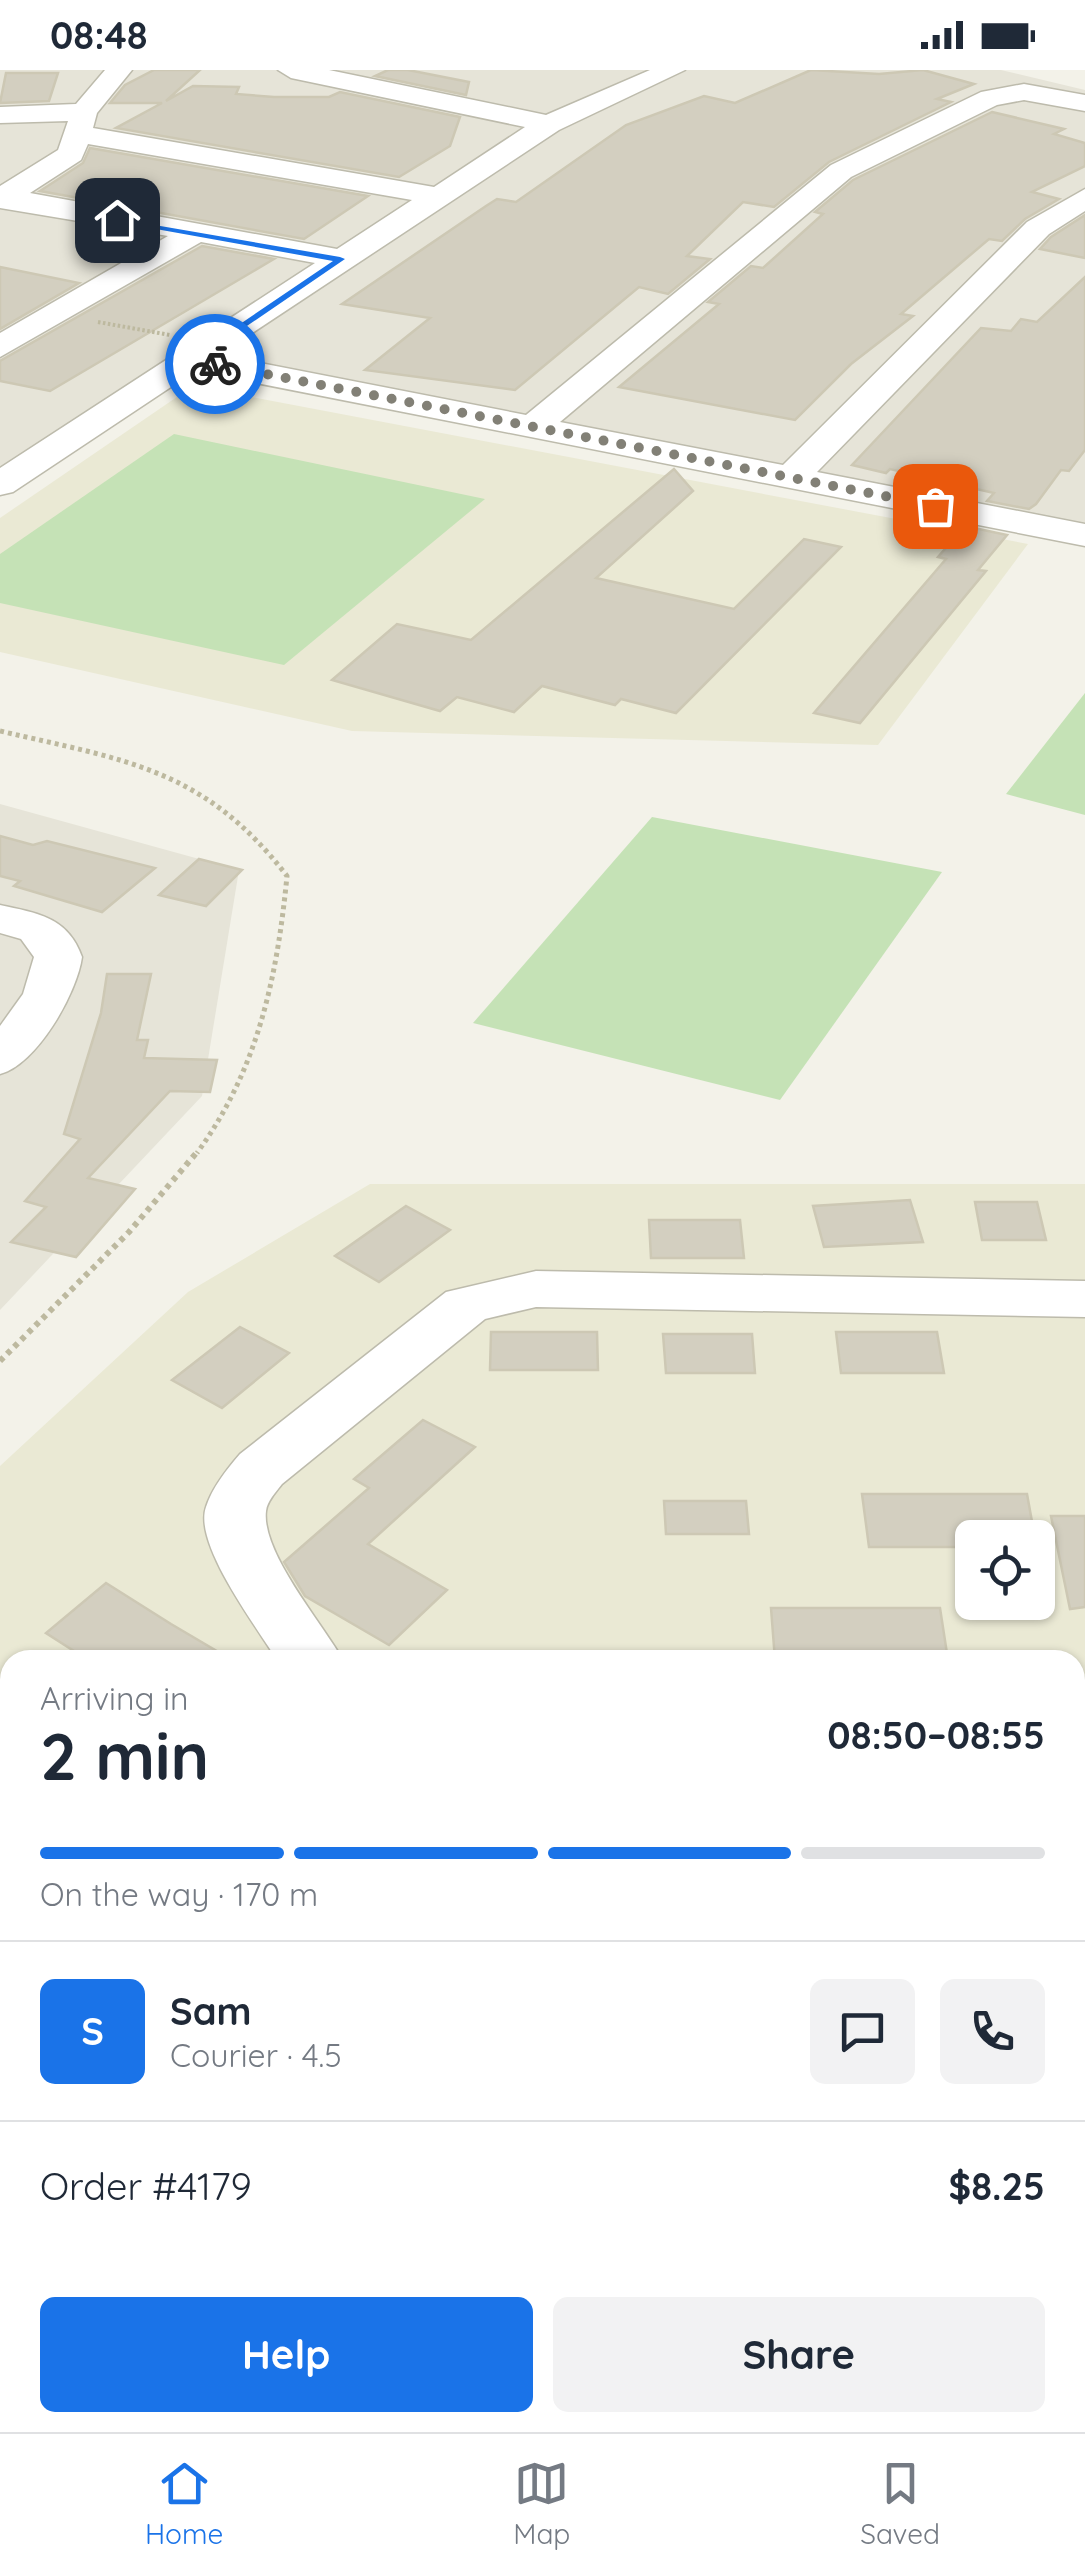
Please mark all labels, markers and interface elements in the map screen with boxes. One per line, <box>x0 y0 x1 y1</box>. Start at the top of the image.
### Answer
text: 08:48 <box>50 11 148 59</box>
pin <box>75 178 160 263</box>
icon: home <box>90 193 145 248</box>
courier <box>165 314 265 414</box>
icon: bike <box>188 337 243 392</box>
pin <box>893 464 978 549</box>
icon: bag <box>908 479 963 534</box>
map controls <box>955 1520 1055 1620</box>
button: locate <box>955 1520 1055 1620</box>
text: Arriving in <box>40 1678 189 1718</box>
text: 08:50–08:55 <box>827 1711 1045 1759</box>
text: 2 min <box>40 1715 209 1796</box>
text: On the way · 170 m <box>40 1874 318 1914</box>
button: chat <box>810 1979 915 2084</box>
button: phone <box>940 1979 1045 2084</box>
text: Sam <box>170 1987 252 2035</box>
text: S <box>81 2007 104 2055</box>
text: Courier · 4.5 <box>170 2035 342 2075</box>
text: Order #4179 <box>40 2162 252 2210</box>
text: $8.25 <box>949 2162 1045 2210</box>
button: Help <box>40 2297 533 2412</box>
button: Share <box>553 2297 1045 2412</box>
tab: Home <box>145 2456 223 2551</box>
tab: Map <box>513 2456 570 2551</box>
tab: Saved <box>860 2456 940 2551</box>

